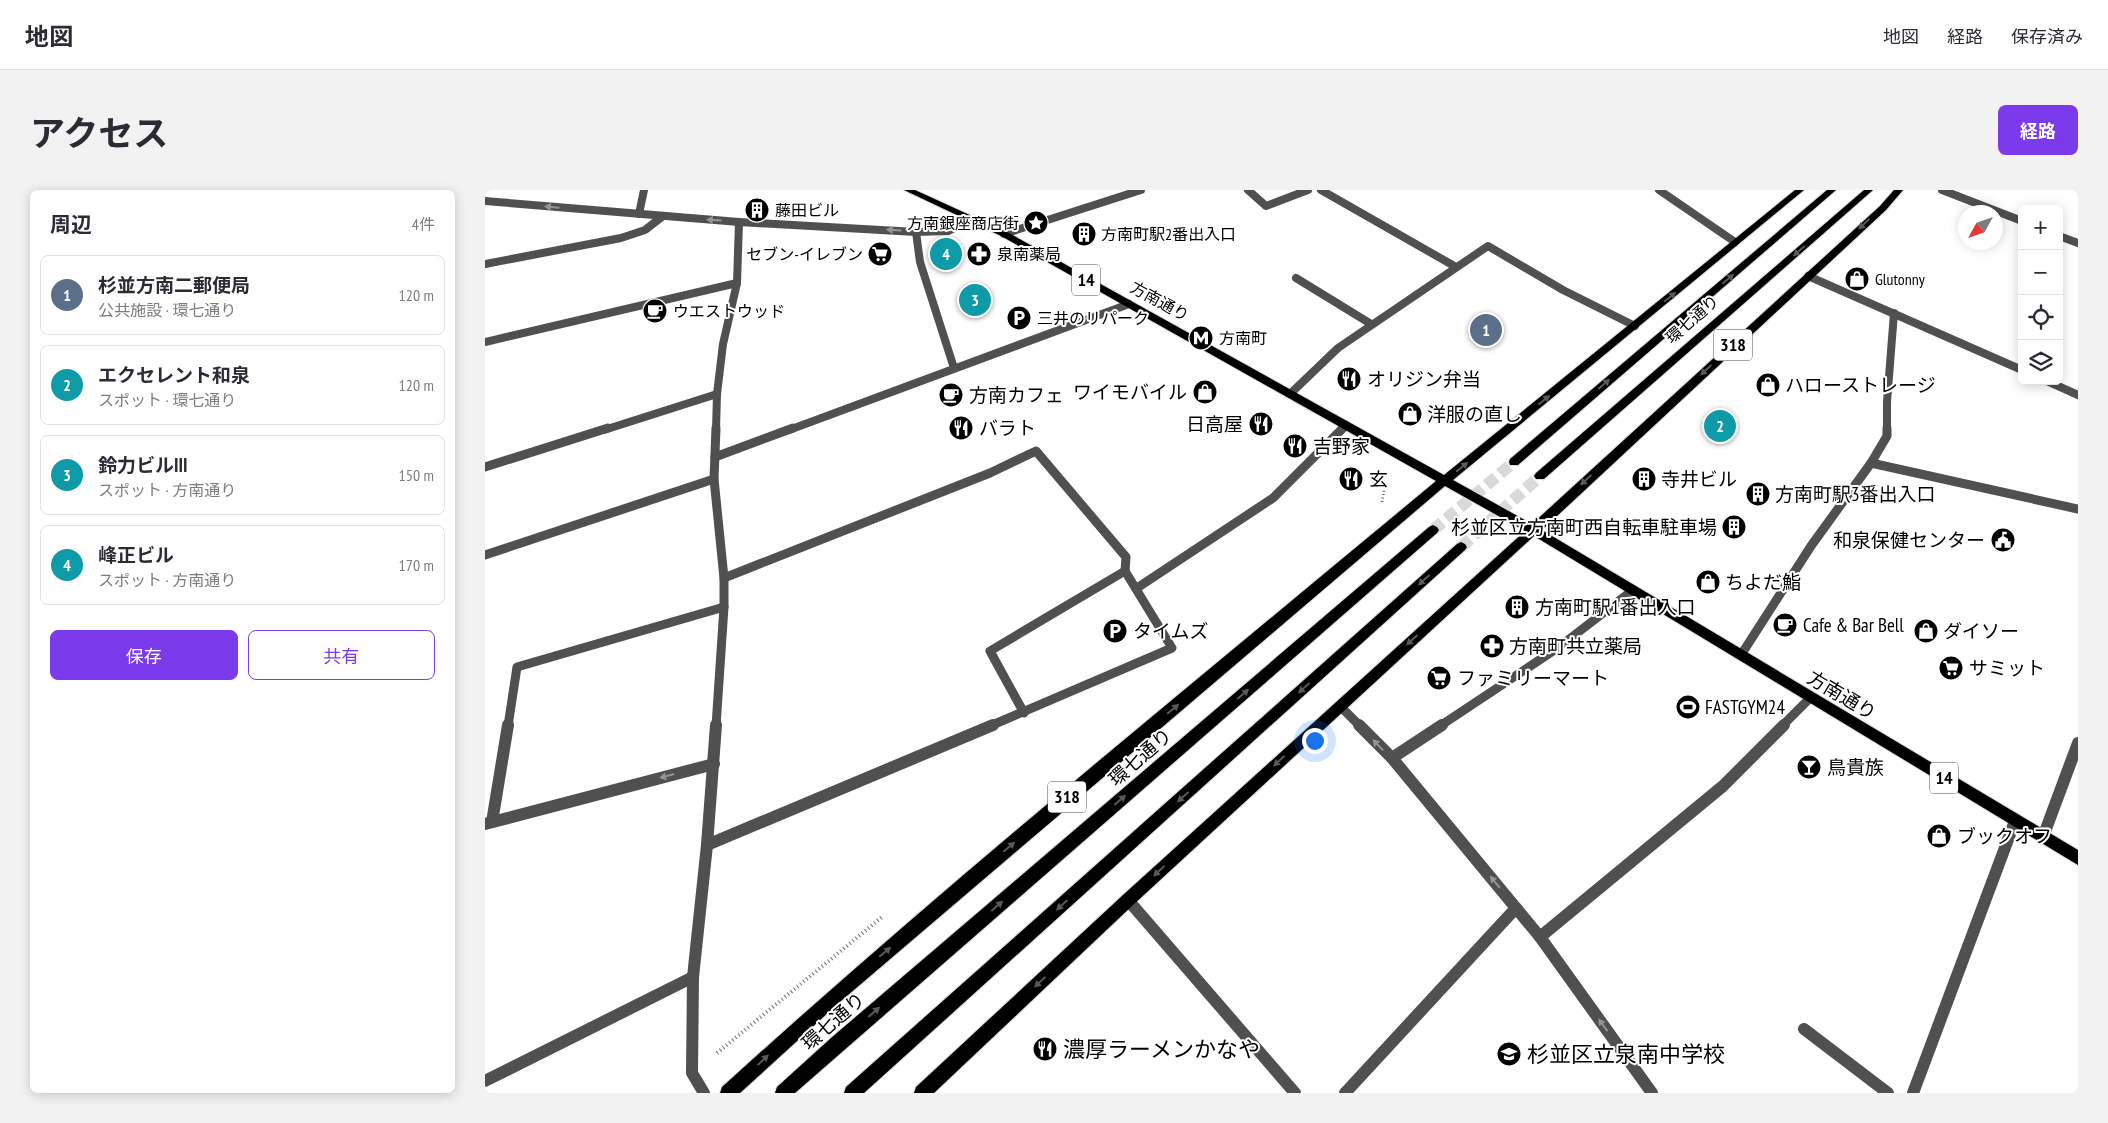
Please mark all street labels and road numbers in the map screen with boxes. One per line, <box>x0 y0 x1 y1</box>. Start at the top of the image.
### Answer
road number: 14 <box>1072 264 1100 296</box>
street label: 方南通り <box>1127 277 1193 325</box>
street label: 環七通り <box>1661 290 1723 348</box>
road number: 318 <box>1714 330 1752 360</box>
street label: 方南通り <box>1803 665 1881 725</box>
street label: 環七通り <box>1103 723 1177 791</box>
road number: 14 <box>1930 762 1958 794</box>
road number: 318 <box>1048 782 1086 812</box>
street label: 環七通り <box>796 987 870 1055</box>

